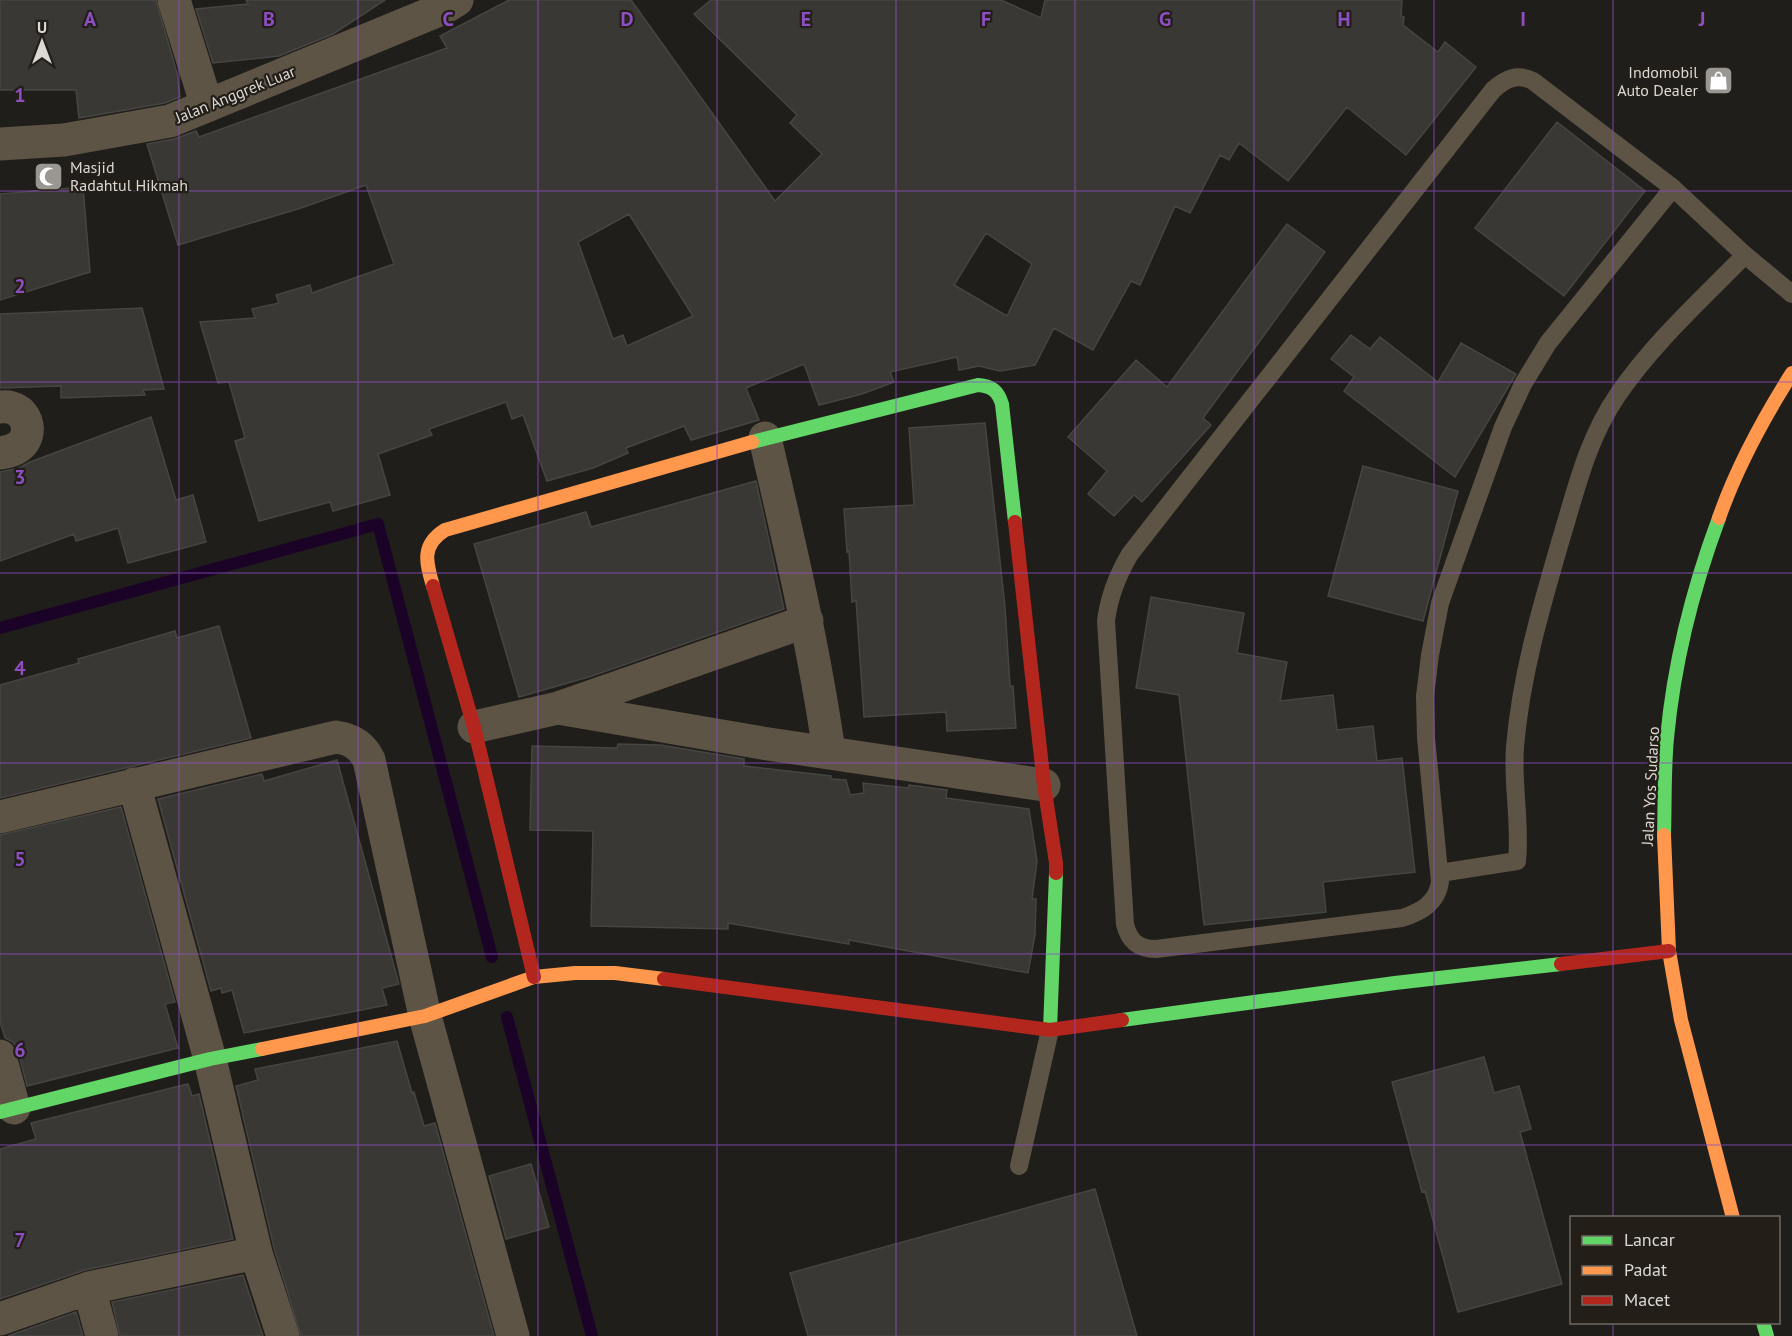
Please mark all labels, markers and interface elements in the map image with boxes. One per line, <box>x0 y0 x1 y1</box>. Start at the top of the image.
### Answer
text: A <box>84 6 97 32</box>
text: B <box>263 6 275 32</box>
text: C <box>442 6 454 32</box>
text: D <box>621 6 634 32</box>
text: E <box>801 6 811 32</box>
text: F <box>981 6 991 32</box>
text: G <box>1159 6 1171 32</box>
text: H <box>1337 6 1351 32</box>
text: I <box>1520 6 1526 32</box>
text: J <box>1698 6 1705 32</box>
north arrow <box>12 12 72 72</box>
text: U <box>37 17 47 37</box>
street label: Jalan Anggrek Luar <box>171 61 299 128</box>
place label: Indomobil Auto Dealer <box>1617 62 1699 100</box>
shop icon: Indomobil Auto Dealer <box>1703 65 1735 97</box>
text: 1 <box>14 82 26 108</box>
place label: Masjid Radahtul Hikmah <box>70 157 188 195</box>
mosque icon: Masjid Radahtul Hikmah <box>33 160 65 192</box>
text: 2 <box>14 273 26 299</box>
text: 3 <box>14 464 26 490</box>
text: 4 <box>14 655 26 681</box>
street label: Jalan Yos Sudarso <box>1637 726 1663 847</box>
text: 5 <box>14 846 26 872</box>
text: 6 <box>14 1037 26 1063</box>
legend <box>1570 1216 1780 1324</box>
text: 7 <box>14 1227 26 1253</box>
text: Lancar <box>1624 1228 1675 1251</box>
text: Padat <box>1624 1258 1667 1281</box>
text: Macet <box>1624 1288 1670 1311</box>

